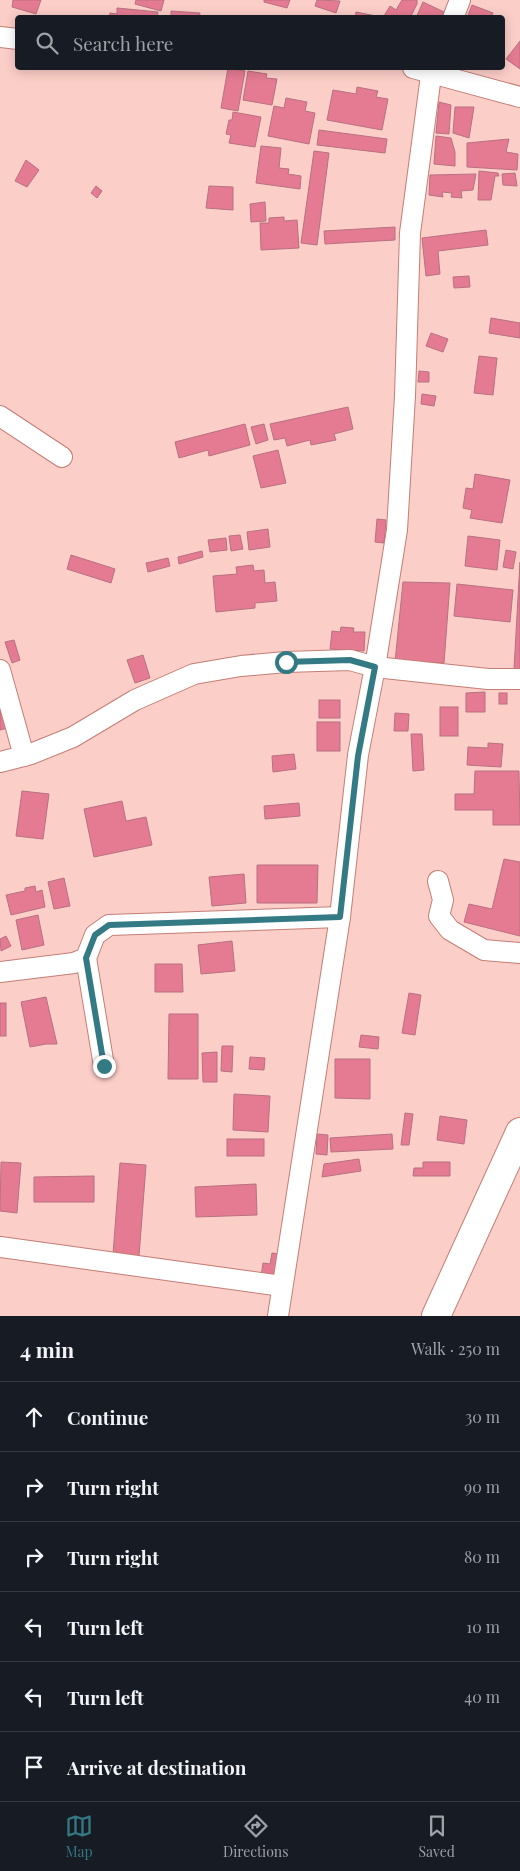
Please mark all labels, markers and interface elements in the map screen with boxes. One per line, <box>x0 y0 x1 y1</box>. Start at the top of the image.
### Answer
search box <box>15 15 505 70</box>
icon: search <box>33 29 61 57</box>
text: Search here <box>73 30 173 56</box>
route start <box>275 651 298 674</box>
route end <box>93 1055 116 1078</box>
text: 4 min <box>20 1335 74 1363</box>
text: Walk · 250 m <box>411 1338 500 1359</box>
icon: ahead <box>20 1403 48 1431</box>
text: Continue <box>67 1404 148 1430</box>
text: 30 m <box>465 1406 500 1427</box>
icon: right <box>20 1473 48 1501</box>
text: Turn right <box>67 1474 159 1500</box>
text: 90 m <box>464 1476 500 1497</box>
icon: right <box>20 1543 48 1571</box>
text: Turn right <box>67 1544 159 1570</box>
text: 80 m <box>464 1546 500 1567</box>
icon: left <box>20 1613 48 1641</box>
text: Turn left <box>67 1614 144 1640</box>
text: 10 m <box>466 1616 500 1637</box>
icon: left <box>20 1683 48 1711</box>
text: Turn left <box>67 1684 144 1710</box>
text: 40 m <box>464 1686 500 1707</box>
icon: arrive <box>20 1753 48 1781</box>
text: Arrive at destination <box>67 1754 247 1780</box>
tab: Map <box>65 1812 93 1861</box>
tab: Directions <box>223 1812 288 1861</box>
tab: Saved <box>419 1812 455 1861</box>

